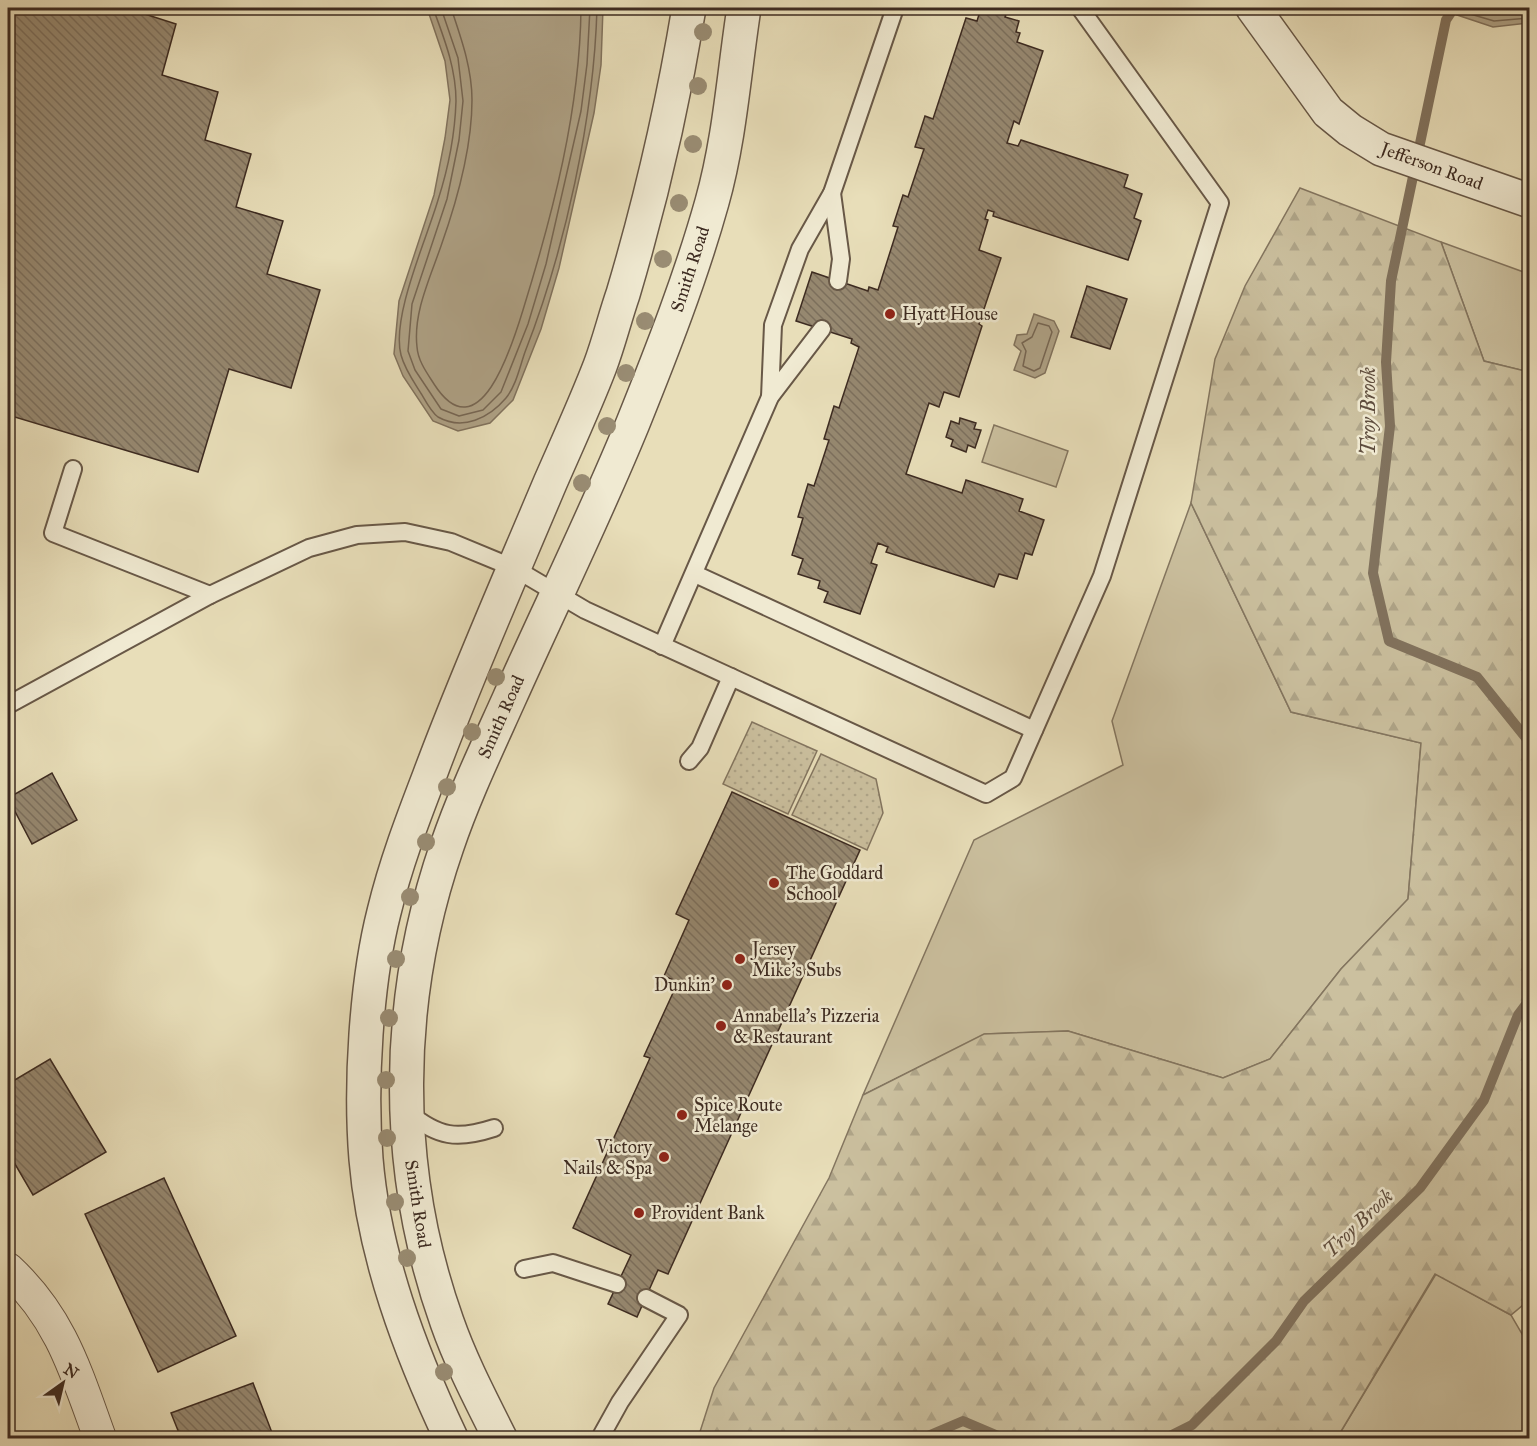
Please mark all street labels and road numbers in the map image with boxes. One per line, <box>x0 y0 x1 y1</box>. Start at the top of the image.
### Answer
street label: Jefferson Road <box>1376 137 1486 196</box>
street label: Smith Road <box>666 223 714 315</box>
street label: Smith Road <box>473 672 529 762</box>
street label: Smith Road <box>400 1158 436 1250</box>

